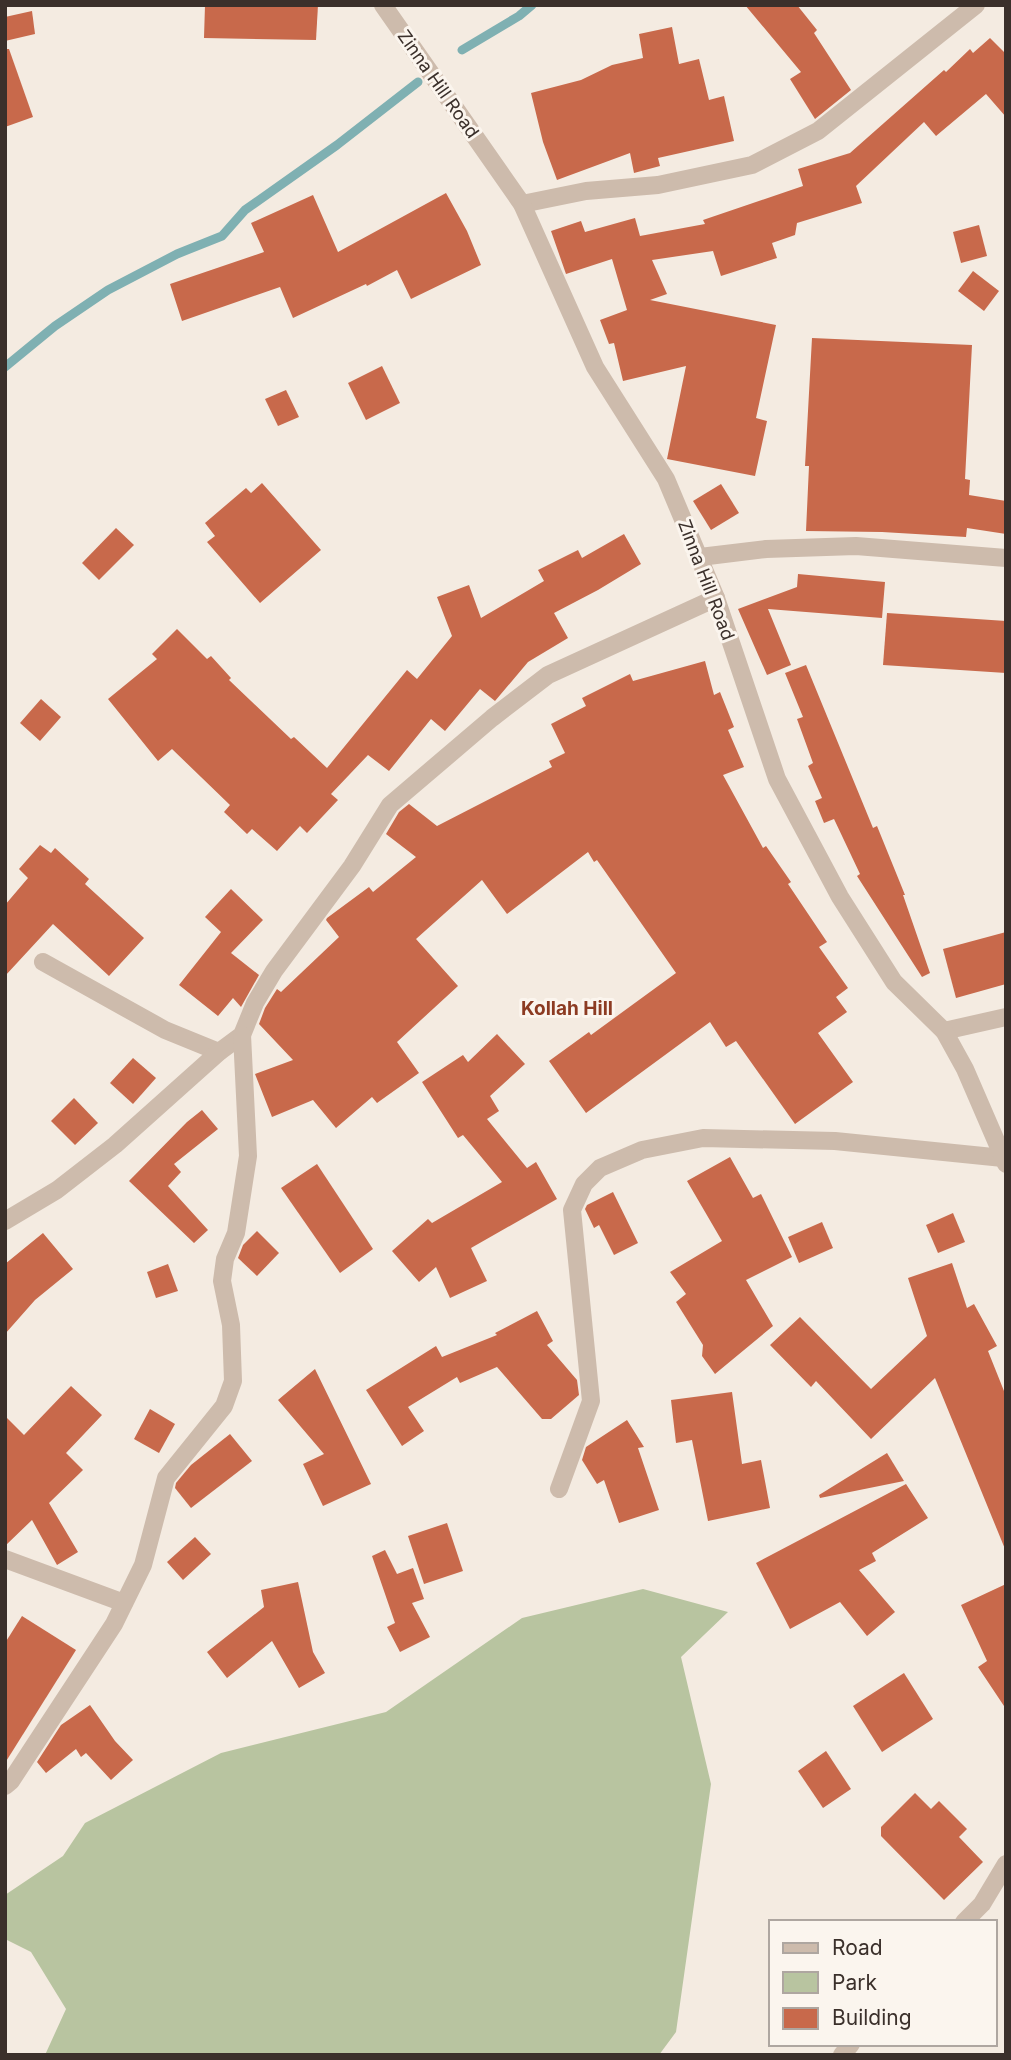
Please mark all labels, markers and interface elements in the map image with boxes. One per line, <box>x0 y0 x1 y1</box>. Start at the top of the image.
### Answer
street label: Zinna Hill Road <box>393 26 483 142</box>
street label: Zinna Hill Road <box>674 517 739 643</box>
district label: Kollah Hill <box>521 997 613 1020</box>
legend <box>769 1920 997 2046</box>
text: Road <box>832 1935 883 1960</box>
text: Park <box>832 1970 877 1995</box>
text: Building <box>832 2005 912 2030</box>

